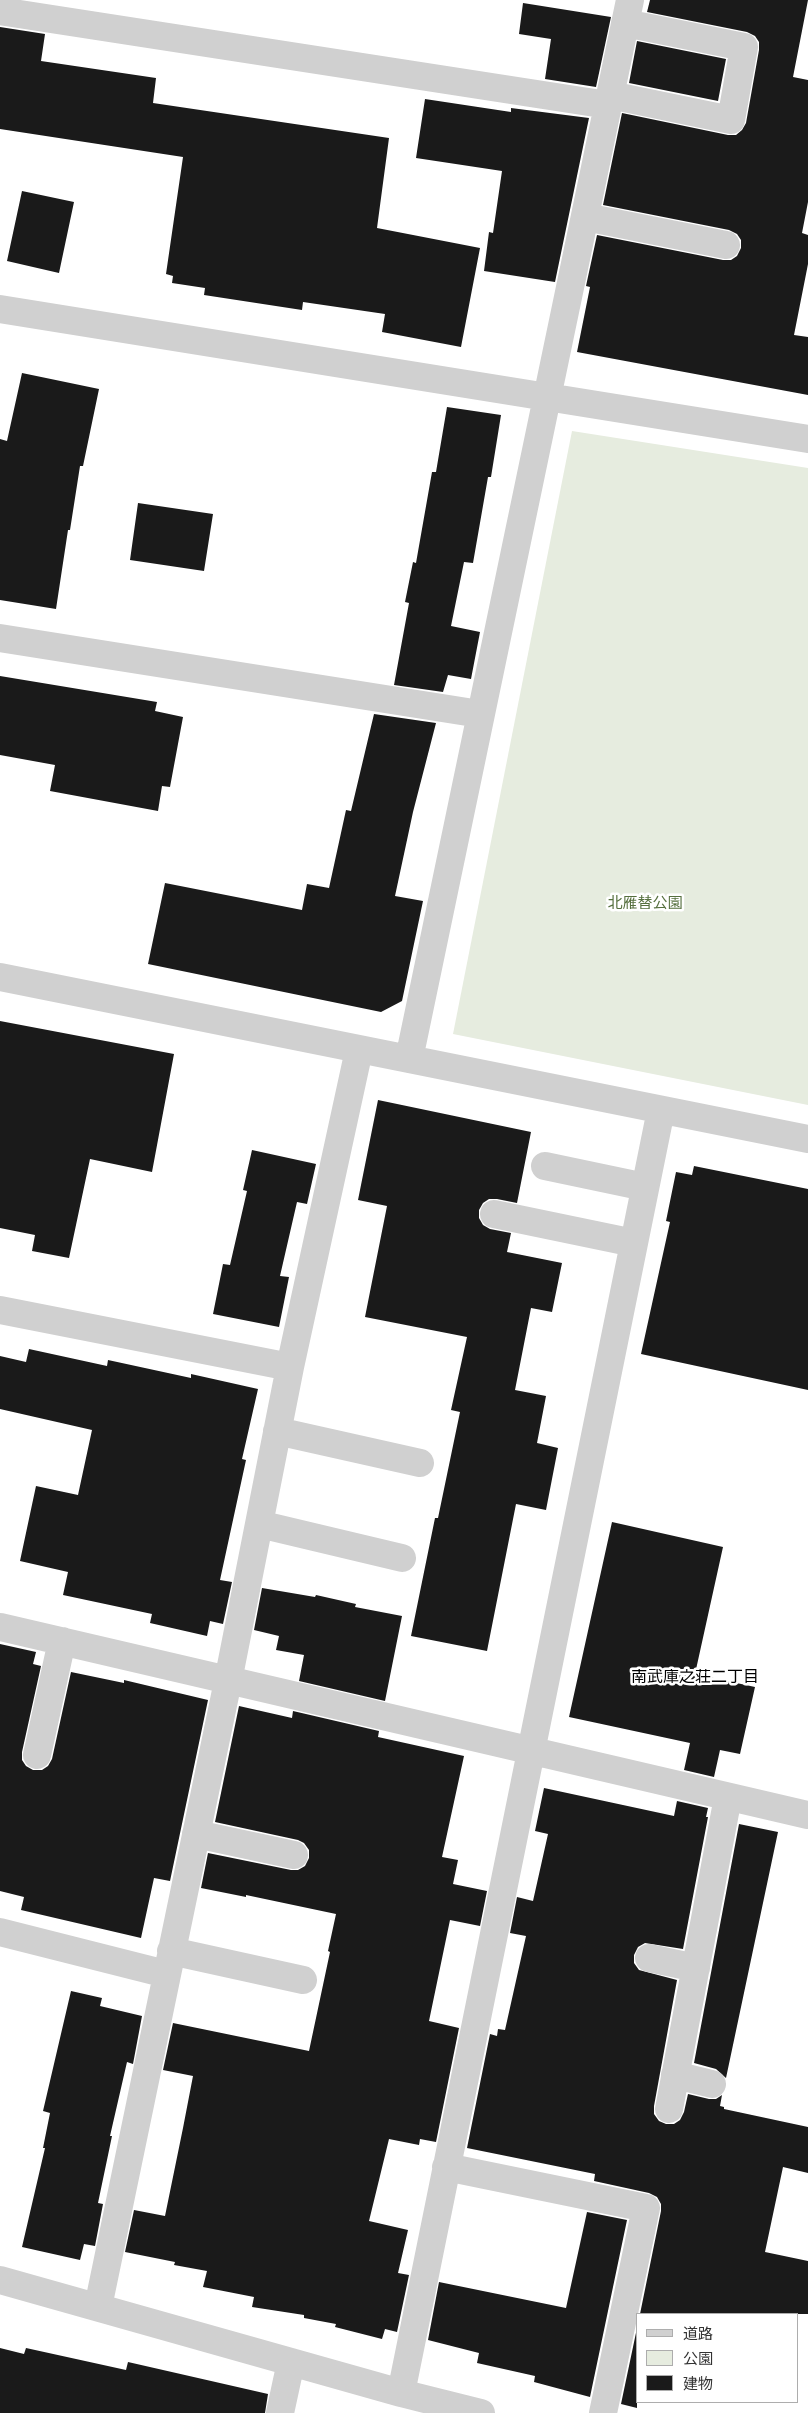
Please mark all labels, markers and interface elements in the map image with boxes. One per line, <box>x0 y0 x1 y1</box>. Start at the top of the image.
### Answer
park label: 北雁替公園 <box>608 895 682 913</box>
district label: 南武庫之荘二丁目 <box>631 1668 759 1688</box>
legend <box>636 2313 798 2403</box>
text: 道路 <box>683 2325 713 2342</box>
text: 公園 <box>683 2350 713 2367</box>
text: 建物 <box>683 2375 713 2392</box>

